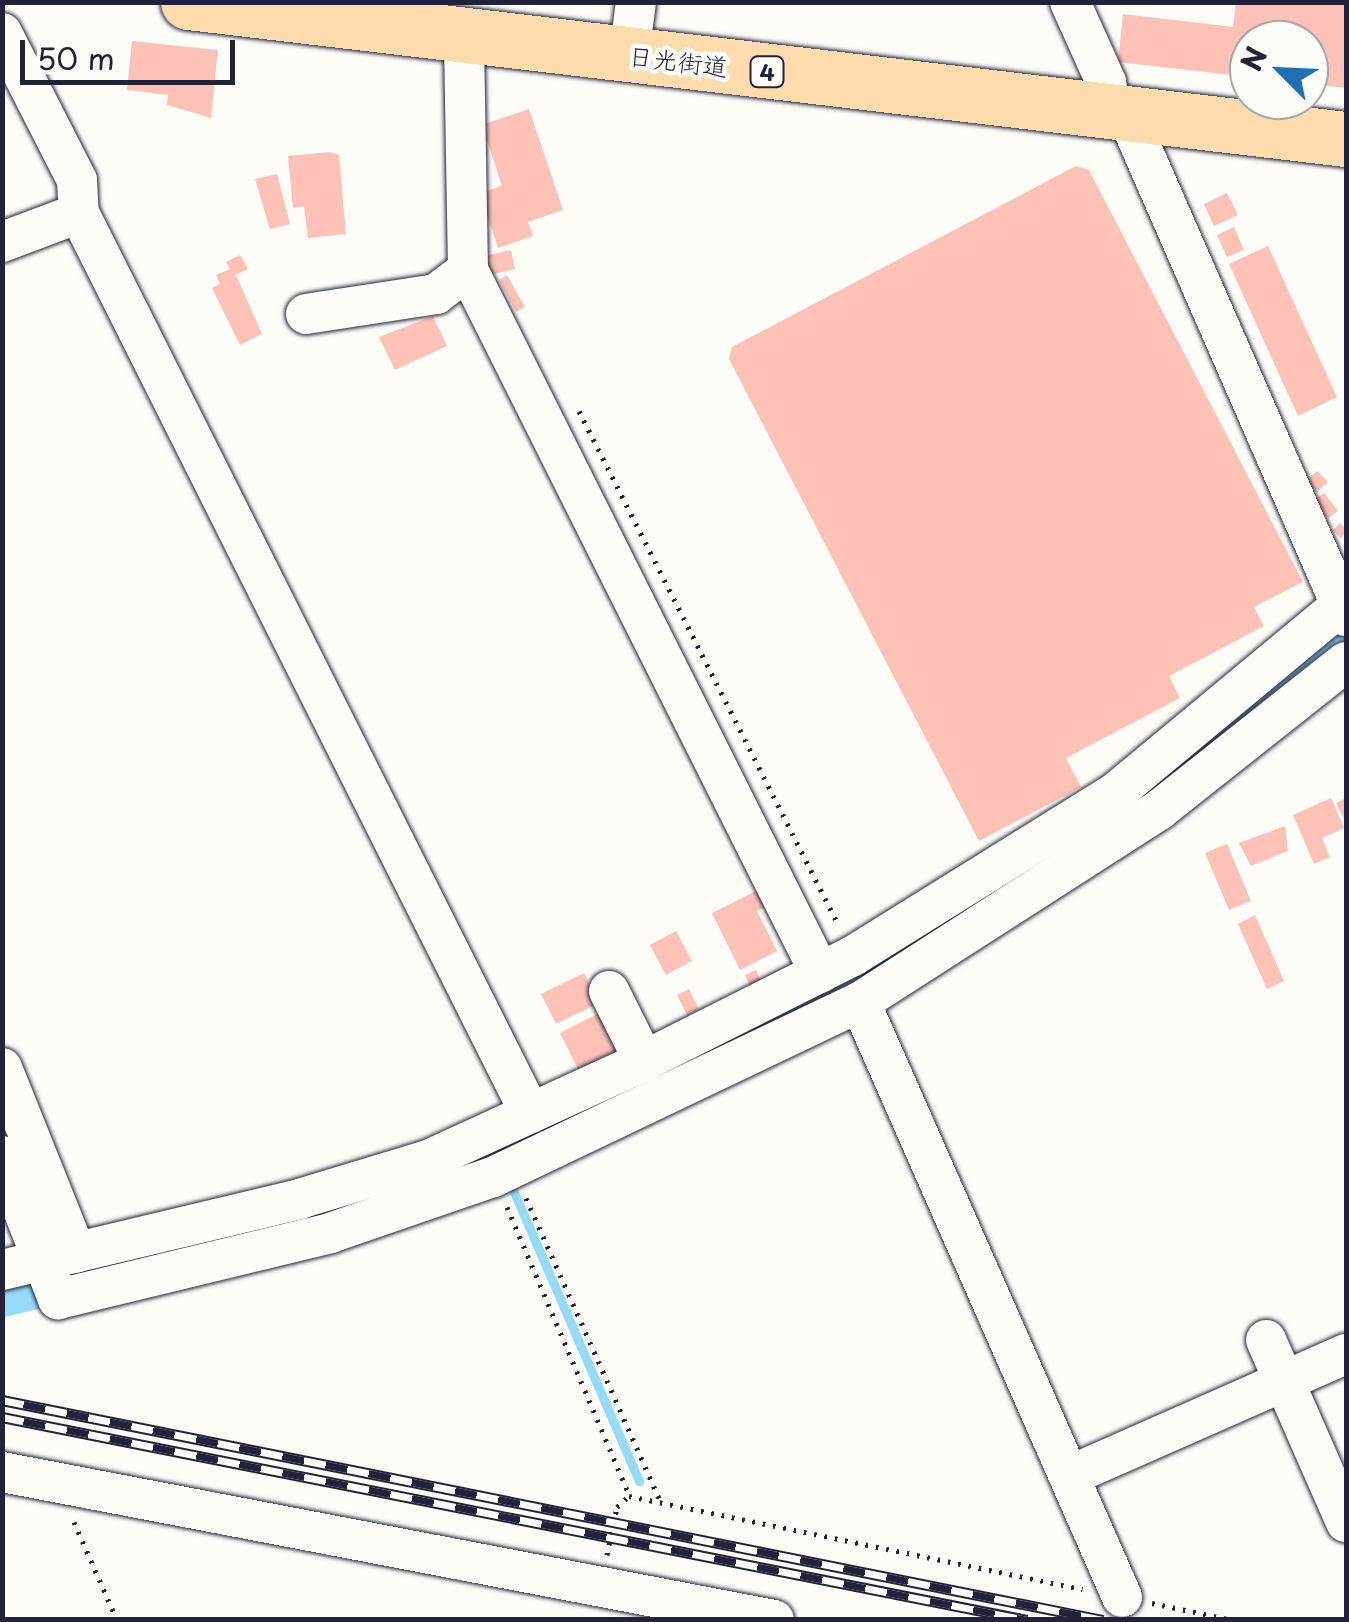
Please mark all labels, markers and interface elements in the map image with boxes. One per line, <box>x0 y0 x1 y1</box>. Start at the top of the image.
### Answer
scale bar <box>25 20 240 82</box>
north arrow <box>1229 20 1329 120</box>
text: 50 m <box>37 35 115 80</box>
street label: 日光街道 <box>627 40 729 82</box>
text: N <box>1229 40 1277 77</box>
road number: 4 <box>750 55 784 89</box>

